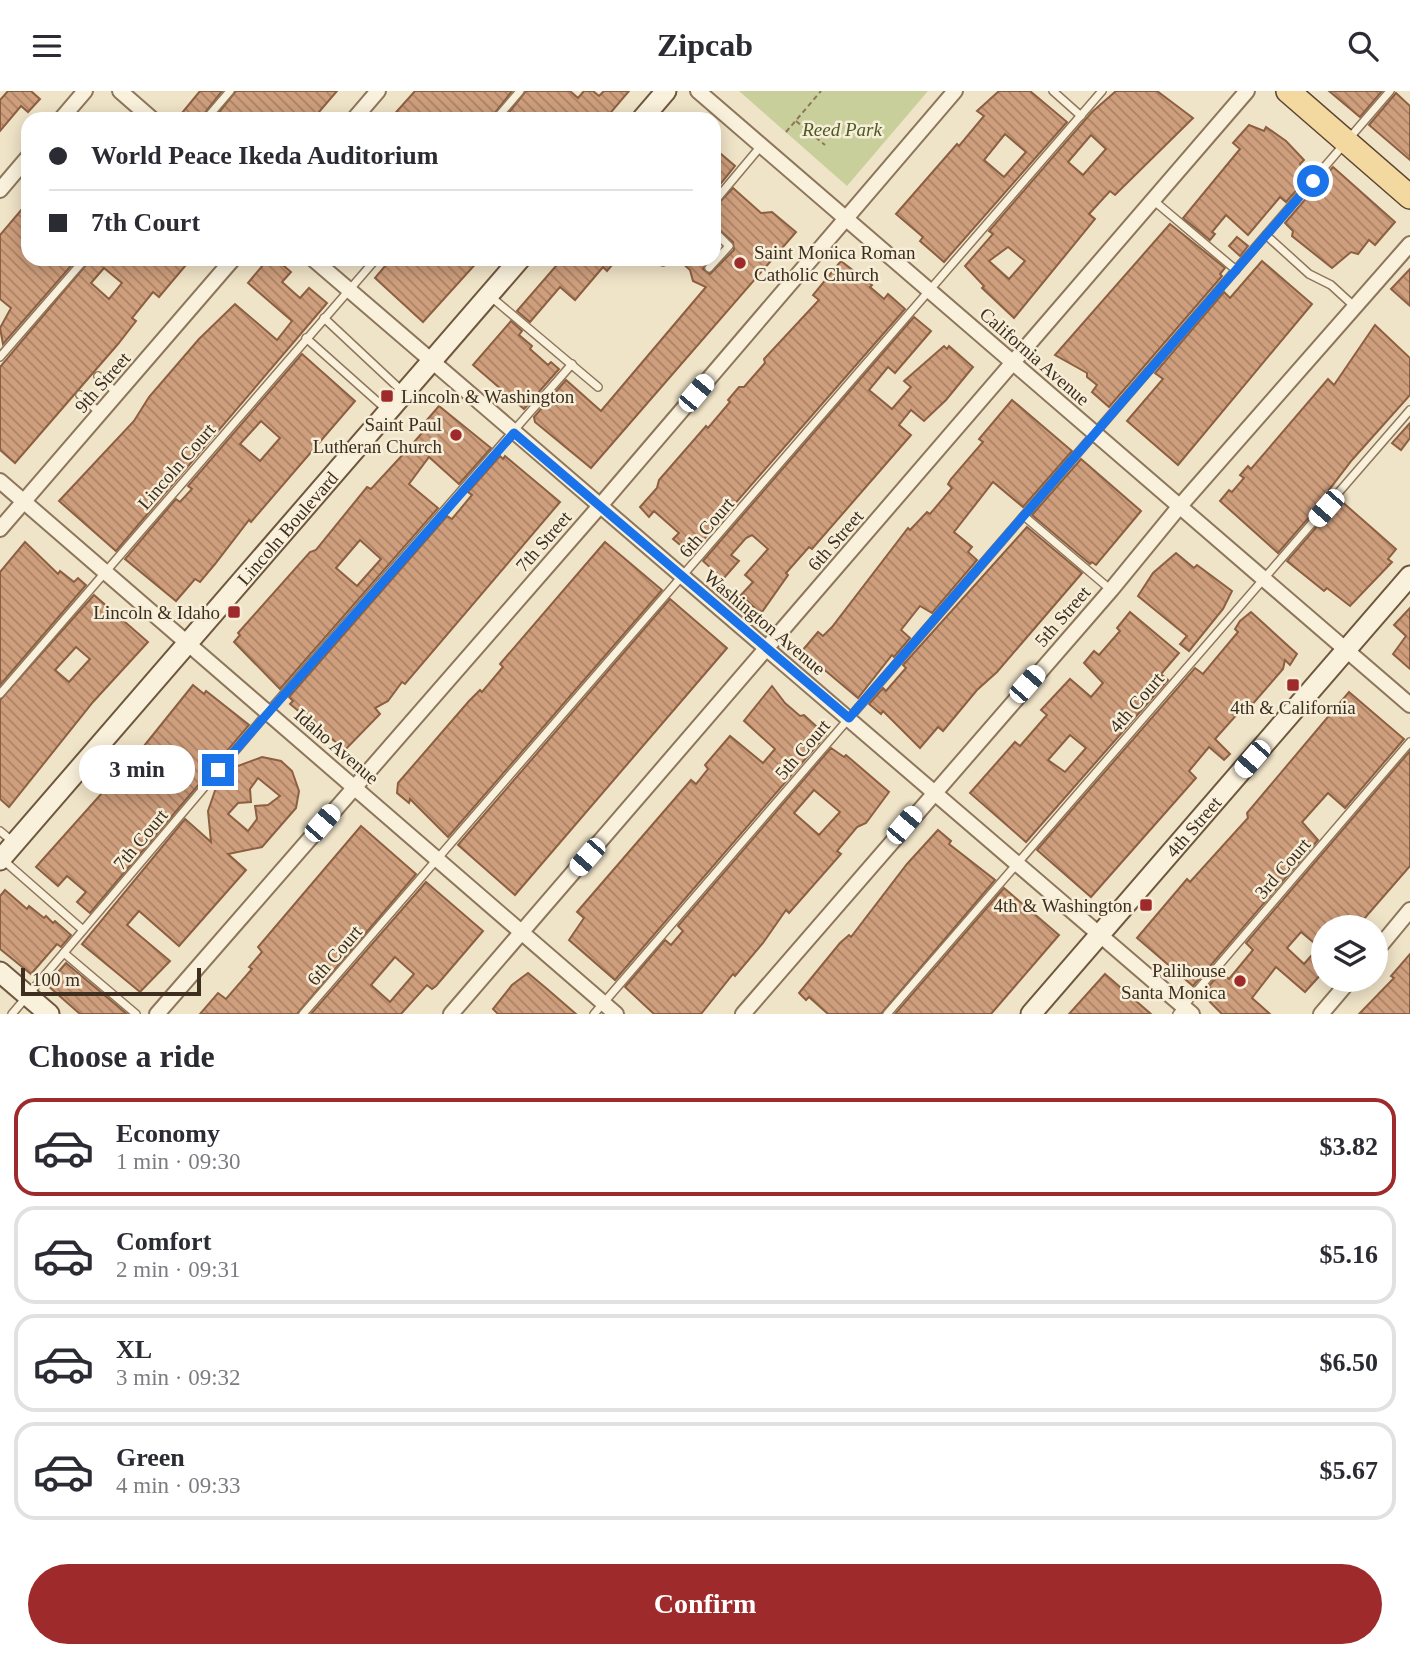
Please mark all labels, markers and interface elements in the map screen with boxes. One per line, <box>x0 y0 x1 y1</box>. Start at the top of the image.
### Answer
icon: menu <box>28 27 66 65</box>
text: Zipcab <box>657 27 753 63</box>
icon: search <box>1344 27 1382 65</box>
park label: Reed Park <box>801 119 882 140</box>
text: World Peace Ikeda Auditorium <box>91 141 438 170</box>
route start <box>1297 165 1329 197</box>
text: 7th Court <box>91 208 200 237</box>
place label: Saint Monica Roman Catholic Church <box>754 242 916 285</box>
marker: Saint Monica Roman Catholic Church <box>732 255 748 271</box>
street label: California Avenue <box>976 303 1094 410</box>
street label: 9th Street <box>70 347 135 417</box>
car <box>675 370 718 416</box>
place label: Lincoln & Washington <box>401 386 575 407</box>
marker: Lincoln & Washington <box>379 388 395 404</box>
place label: Saint Paul Lutheran Church <box>313 414 442 457</box>
street label: Lincoln Court <box>133 418 220 514</box>
marker: Saint Paul Lutheran Church <box>448 427 464 443</box>
street label: Lincoln Boulevard <box>233 467 343 589</box>
car <box>1305 485 1348 531</box>
street label: 6th Court <box>675 493 738 562</box>
street label: 6th Street <box>803 505 868 575</box>
street label: 7th Street <box>511 506 576 576</box>
street label: Washington Avenue <box>700 566 830 679</box>
street label: 5th Street <box>1030 581 1095 651</box>
place label: Lincoln & Idaho <box>93 602 220 623</box>
marker: Lincoln & Idaho <box>226 604 242 620</box>
car <box>1006 661 1049 707</box>
street label: 4th Court <box>1105 668 1168 737</box>
marker: 4th & California <box>1285 677 1301 693</box>
place label: 4th & California <box>1230 697 1356 718</box>
street label: Idaho Avenue <box>290 704 383 789</box>
street label: 5th Court <box>771 715 834 784</box>
car <box>1231 736 1274 782</box>
callout: 3 min <box>78 745 194 795</box>
route end <box>202 754 234 786</box>
text: 3 min <box>109 757 165 782</box>
street label: 4th Street <box>1162 792 1226 861</box>
car <box>301 800 344 846</box>
car <box>883 802 926 848</box>
street label: 7th Court <box>109 804 172 874</box>
street label: 3rd Court <box>1250 833 1315 903</box>
car <box>566 834 609 880</box>
place label: 4th & Washington <box>993 895 1132 916</box>
marker: 4th & Washington <box>1138 897 1154 913</box>
map controls <box>1311 915 1388 992</box>
button: layers <box>1311 915 1388 992</box>
street label: 6th Court <box>303 921 366 990</box>
place label: Palihouse Santa Monica <box>1121 960 1227 1003</box>
scale bar <box>21 965 201 997</box>
text: 100 m <box>32 969 80 990</box>
marker: Palihouse Santa Monica <box>1232 973 1248 989</box>
text: Choose a ride <box>28 1038 215 1074</box>
icon: car <box>32 1116 95 1179</box>
text: Economy <box>116 1119 220 1148</box>
text: $3.82 <box>1320 1132 1378 1161</box>
text: 1 min · 09:30 <box>116 1149 241 1174</box>
icon: car <box>32 1224 95 1287</box>
text: Comfort <box>116 1227 211 1256</box>
text: $5.16 <box>1320 1240 1378 1269</box>
text: 2 min · 09:31 <box>116 1257 241 1282</box>
icon: car <box>32 1332 95 1395</box>
text: XL <box>116 1335 152 1364</box>
text: $6.50 <box>1320 1348 1378 1377</box>
text: 3 min · 09:32 <box>116 1365 241 1390</box>
icon: car <box>32 1440 95 1503</box>
text: Green <box>116 1443 185 1472</box>
text: $5.67 <box>1320 1456 1378 1485</box>
text: 4 min · 09:33 <box>116 1473 241 1498</box>
button: Confirm <box>28 1564 1382 1644</box>

